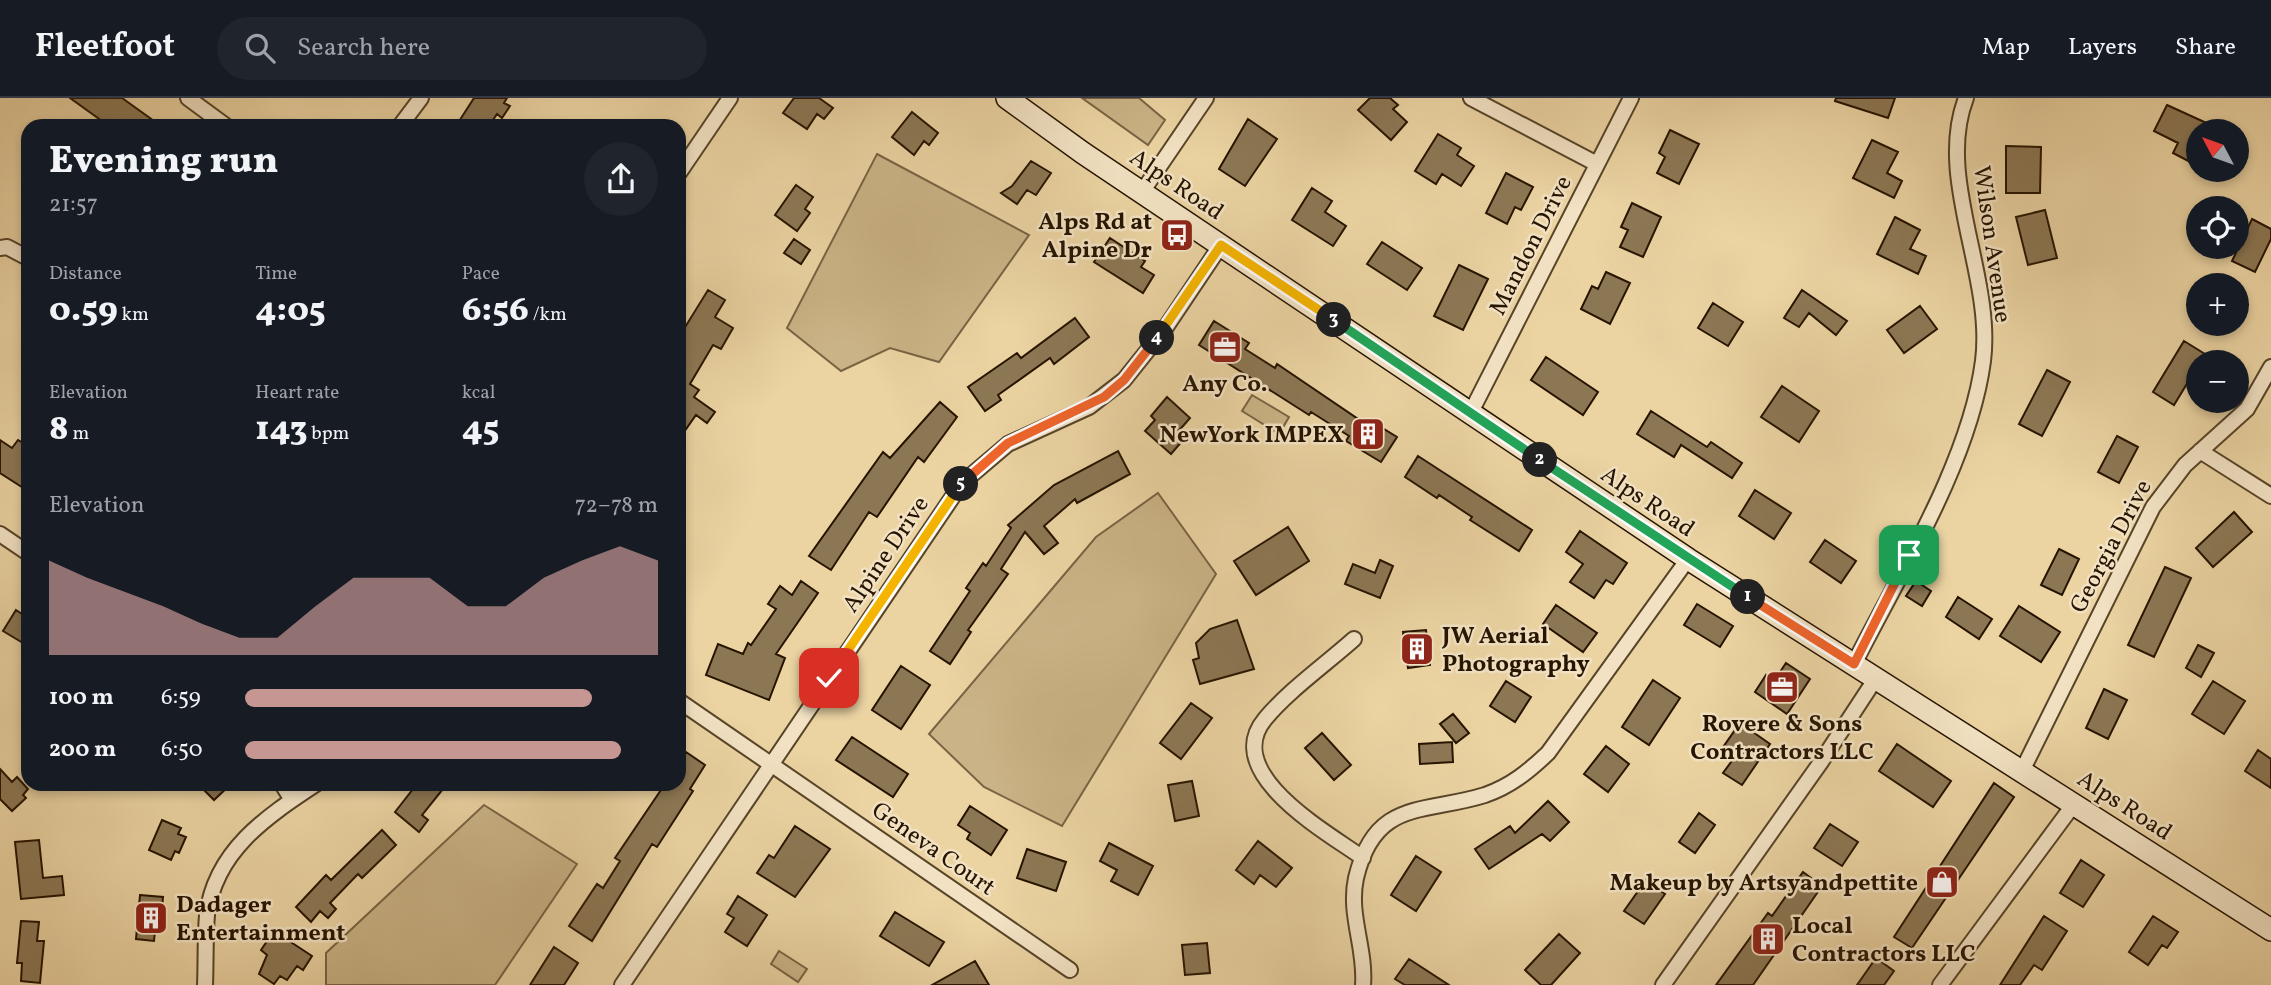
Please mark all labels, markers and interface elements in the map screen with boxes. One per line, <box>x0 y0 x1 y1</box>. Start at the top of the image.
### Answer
search box <box>217 17 707 80</box>
text: Fleetfoot <box>35 25 175 71</box>
icon: search <box>241 29 279 67</box>
text: Search here <box>297 30 430 66</box>
text: Map <box>1982 31 2030 65</box>
text: Layers <box>2068 31 2137 65</box>
text: Share <box>2175 31 2236 65</box>
north arrow <box>2186 119 2249 182</box>
map controls <box>2186 119 2249 413</box>
text: Evening run <box>49 136 279 189</box>
button: share <box>584 142 658 216</box>
street label: Alps Road <box>1122 142 1230 230</box>
street label: Wilson Avenue <box>1963 163 2019 325</box>
street label: Mandon Drive <box>1482 170 1582 322</box>
text: 21:57 <box>49 189 98 221</box>
button: locate <box>2186 196 2249 259</box>
place label: Alps Rd at Alpine Dr <box>1038 206 1152 268</box>
bus stop icon: Alps Rd at Alpine Dr <box>1158 216 1196 254</box>
text: Distance <box>49 261 122 287</box>
text: Time <box>255 261 297 287</box>
text: Pace <box>462 261 500 287</box>
button: + <box>2186 273 2249 336</box>
text: 0.59 <box>49 287 118 335</box>
text: 4:05 <box>255 287 326 335</box>
text: 6:56 <box>462 287 529 335</box>
text: km <box>118 302 149 328</box>
text: /km <box>529 302 567 328</box>
pin: 3 <box>1316 302 1352 338</box>
text: 3 <box>1329 306 1338 332</box>
pin: 4 <box>1140 320 1174 356</box>
text: 4 <box>1151 324 1162 350</box>
office icon: Any Co. <box>1206 328 1244 366</box>
button: − <box>2186 350 2249 413</box>
place label: Any Co. <box>1182 368 1268 402</box>
text: Elevation <box>49 380 128 406</box>
text: Heart rate <box>255 380 339 406</box>
text: kcal <box>462 380 495 406</box>
text: 8 <box>49 406 69 454</box>
text: 143 <box>255 406 307 454</box>
text: 45 <box>462 406 499 454</box>
building icon: NewYork IMPEX <box>1349 415 1387 453</box>
place label: NewYork IMPEX <box>1160 419 1344 453</box>
text: m <box>69 421 89 447</box>
text: bpm <box>307 421 349 447</box>
pin: 2 <box>1522 442 1558 478</box>
text: 2 <box>1535 446 1544 472</box>
street label: Alps Road <box>1593 459 1701 547</box>
pin: 5 <box>944 466 978 502</box>
text: 5 <box>956 470 965 496</box>
street label: Georgia Drive <box>2062 474 2161 620</box>
text: Elevation <box>49 490 145 522</box>
text: 72–78 m <box>575 490 658 522</box>
street label: Alpine Drive <box>835 490 938 620</box>
pin <box>1879 525 1939 585</box>
icon: arrive <box>1890 536 1928 574</box>
pin: 1 <box>1730 580 1766 614</box>
text: 1 <box>1744 583 1751 609</box>
place label: JW Aerial Photography <box>1441 620 1590 682</box>
building icon: JW Aerial Photography <box>1398 630 1436 668</box>
pin <box>799 648 859 708</box>
icon: check <box>810 659 848 697</box>
office icon: Rovere & Sons Contractors LLC <box>1763 668 1801 706</box>
text: 100 m <box>49 682 114 714</box>
text: 6:59 <box>161 682 201 714</box>
place label: Rovere & Sons Contractors LLC <box>1690 708 1874 770</box>
text: 200 m <box>49 734 116 766</box>
text: 6:50 <box>161 734 203 766</box>
street label: Alps Road <box>2070 763 2178 850</box>
street label: Geneva Court <box>864 794 1002 905</box>
shop icon: Makeup by Artsyandpettite <box>1923 863 1961 901</box>
place label: Makeup by Artsyandpettite <box>1610 867 1918 901</box>
place label: Dadager Entertainment <box>176 889 345 951</box>
building icon: Dadager Entertainment <box>132 899 170 937</box>
place label: Local Contractors LLC <box>1792 910 1976 972</box>
building icon: Local Contractors LLC <box>1749 920 1787 958</box>

